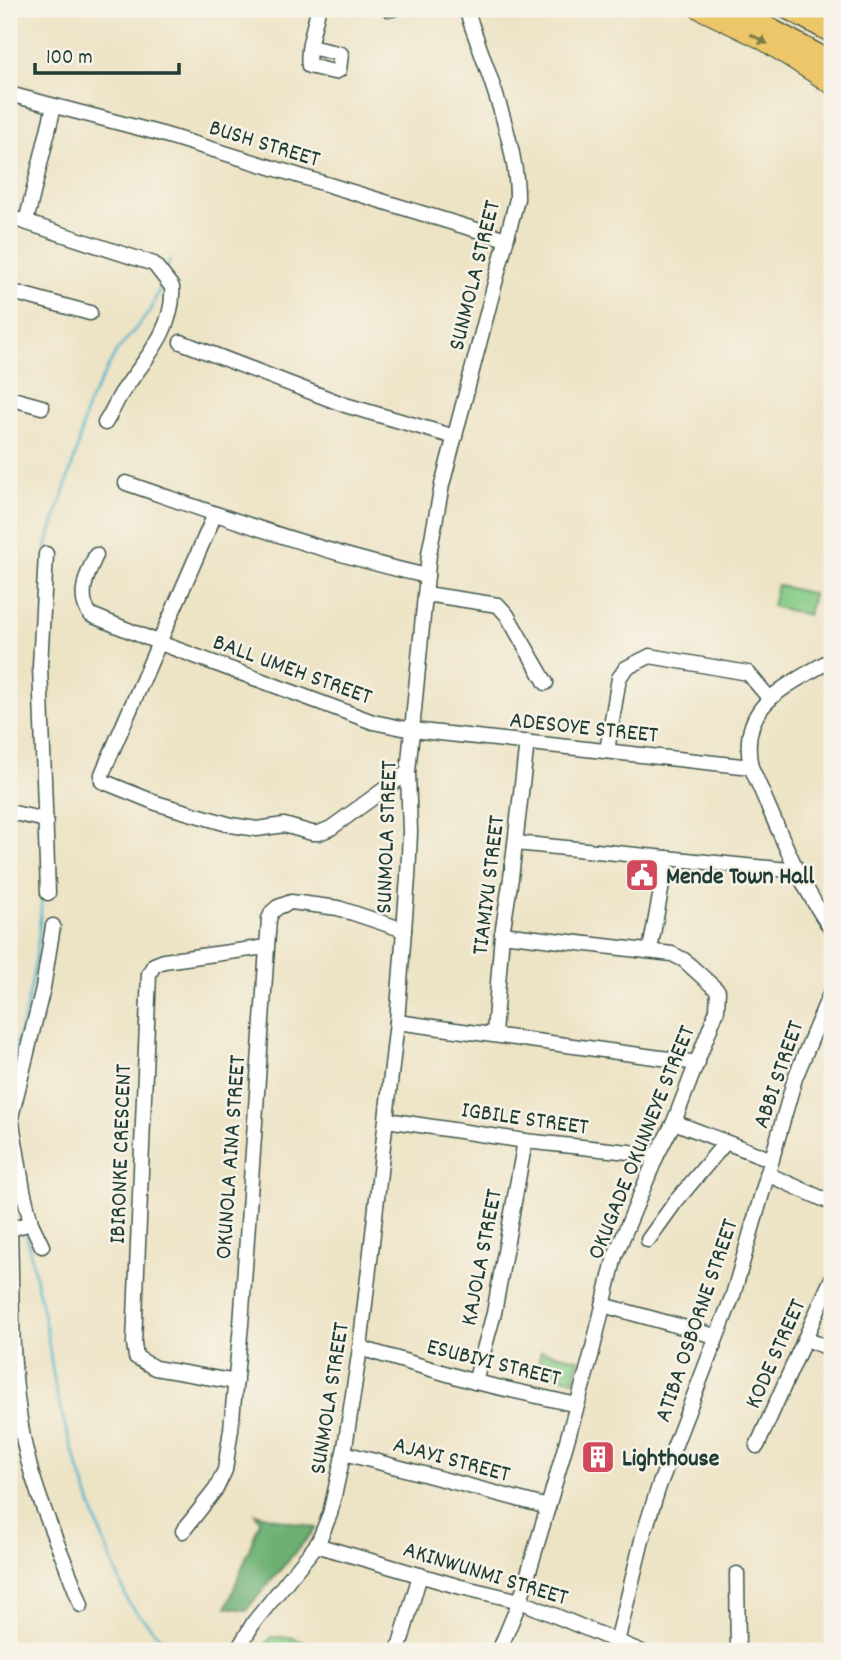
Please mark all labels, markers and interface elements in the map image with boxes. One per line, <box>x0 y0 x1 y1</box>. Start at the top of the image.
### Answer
scale bar <box>35 32 178 76</box>
one-way arrow <box>749 33 769 45</box>
text: 100 m <box>46 44 93 74</box>
street label: BUSH STREET <box>204 112 324 178</box>
street label: SUNMOLA STREET <box>441 197 511 354</box>
street label: BALL UMEH STREET <box>208 626 377 716</box>
street label: ADESOYE STREET <box>508 704 660 754</box>
street label: SUNMOLA STREET <box>368 759 408 914</box>
street label: TIAMIYU STREET <box>465 813 515 957</box>
public building icon: Mende Town Hall <box>623 856 661 894</box>
place label: Mende Town Hall <box>666 861 814 895</box>
street label: ABBI STREET <box>746 1016 814 1133</box>
street label: OKUGADE OKUNNEYE STREET <box>580 1021 706 1265</box>
street label: OKUNOLA AINA STREET <box>208 1054 256 1261</box>
street label: IBIRONKE CRESCENT <box>102 1063 142 1245</box>
street label: IGBILE STREET <box>459 1094 591 1146</box>
street label: KAJOLA STREET <box>453 1186 513 1329</box>
street label: ATIBA OSBORNE STREET <box>647 1214 749 1427</box>
street label: KODE STREET <box>737 1294 816 1415</box>
street label: SUNMOLA STREET <box>302 1320 360 1477</box>
street label: ESUBIYI STREET <box>423 1331 564 1397</box>
street label: AJAYI STREET <box>389 1429 514 1493</box>
building icon: Lighthouse <box>579 1438 617 1476</box>
place label: Lighthouse <box>622 1443 720 1477</box>
street label: AKINWUNMI STREET <box>398 1534 572 1616</box>

